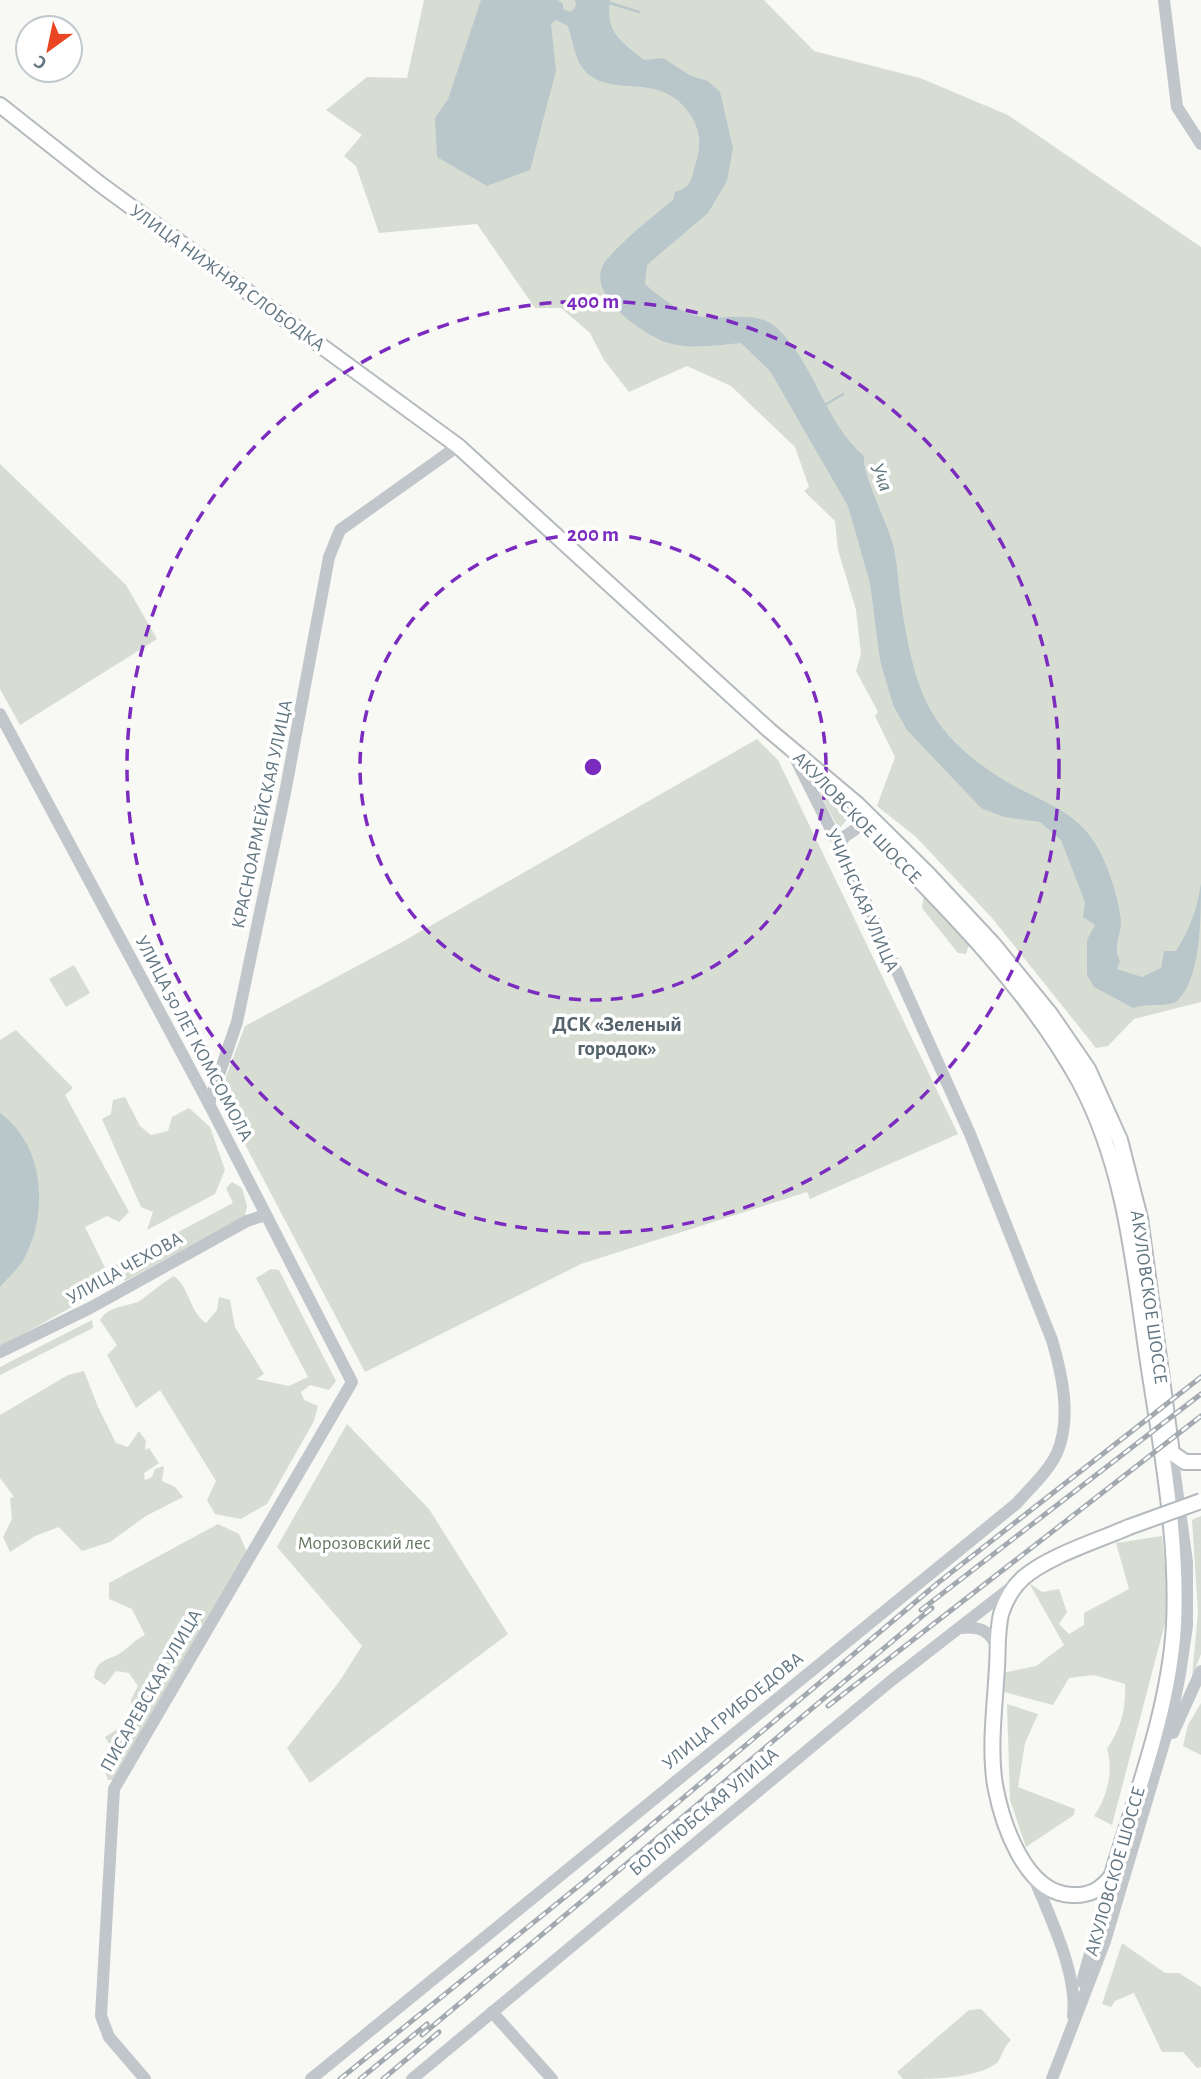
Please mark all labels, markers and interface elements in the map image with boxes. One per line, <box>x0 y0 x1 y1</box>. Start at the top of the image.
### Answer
north arrow <box>14 14 84 84</box>
text: С <box>31 51 50 73</box>
street label: УЛИЦА НИЖНЯЯ СЛОБОДКА <box>126 201 328 355</box>
text: 400 m <box>567 291 619 312</box>
water label: Уча <box>866 460 897 494</box>
text: 200 m <box>567 524 619 545</box>
street label: КРАСНОАРМЕЙСКАЯ УЛИЦА <box>228 698 296 930</box>
street label: АКУЛОВСКОЕ ШОССЕ <box>789 748 925 888</box>
centre of rings <box>581 755 605 779</box>
street label: УЧИНСКАЯ УЛИЦА <box>822 826 902 975</box>
street label: УЛИЦА 50 ЛЕТ КОМСОМОЛА <box>131 933 256 1145</box>
district label: ДСК «Зеленый городок» <box>552 1014 682 1059</box>
street label: АКУЛОВСКОЕ ШОССЕ <box>1127 1209 1170 1385</box>
street label: УЛИЦА ЧЕХОВА <box>64 1229 186 1308</box>
park label: Морозовский лес <box>297 1534 431 1553</box>
street label: ПИСАРЕВСКАЯ УЛИЦА <box>97 1606 206 1775</box>
street label: УЛИЦА ГРИБОЕДОВА <box>659 1649 807 1774</box>
street label: БОГОЛЮБСКАЯ УЛИЦА <box>626 1744 782 1880</box>
street label: АКУЛОВСКОЕ ШОССЕ <box>1082 1784 1149 1958</box>

